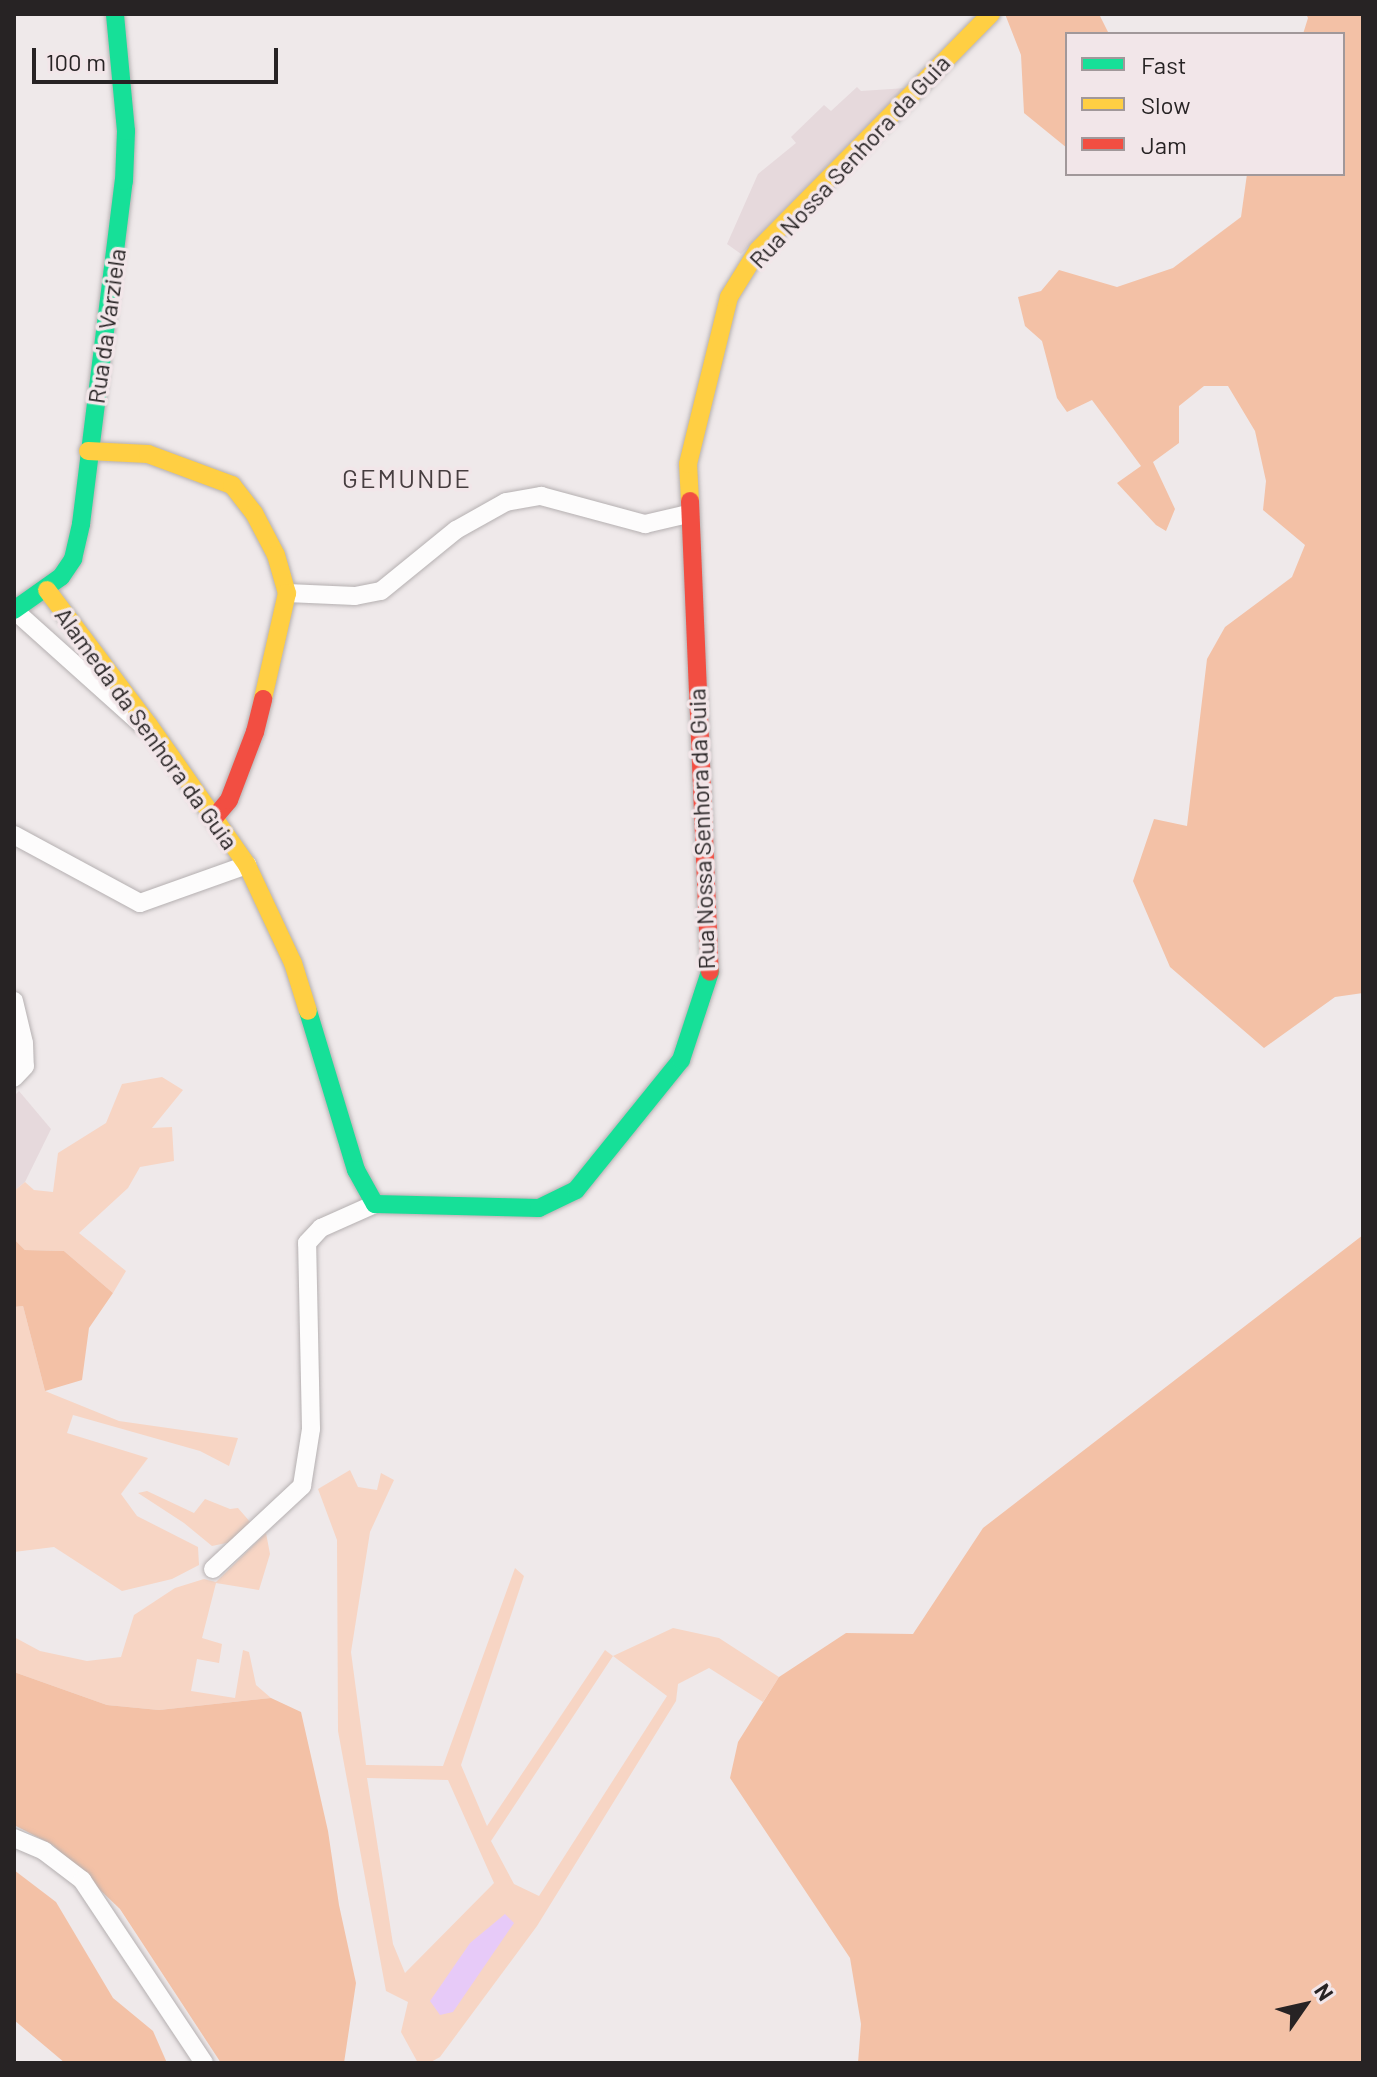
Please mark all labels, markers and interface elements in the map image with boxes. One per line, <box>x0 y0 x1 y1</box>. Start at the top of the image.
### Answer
scale bar <box>36 32 282 82</box>
legend <box>1065 32 1345 176</box>
text: 100 m <box>46 47 106 76</box>
street label: Rua Nossa Senhora da Guia <box>743 48 955 274</box>
text: Fast <box>1141 50 1186 79</box>
text: Slow <box>1141 90 1190 119</box>
text: Jam <box>1141 130 1187 159</box>
street label: Rua da Varziela <box>81 247 131 405</box>
district label: GEMUNDE <box>342 462 472 494</box>
street label: Alameda da Senhora da Guia <box>49 601 245 855</box>
street label: Rua Nossa Senhora da Guia <box>682 688 720 970</box>
north arrow <box>1265 1965 1345 2045</box>
text: N <box>1310 1978 1340 2005</box>

